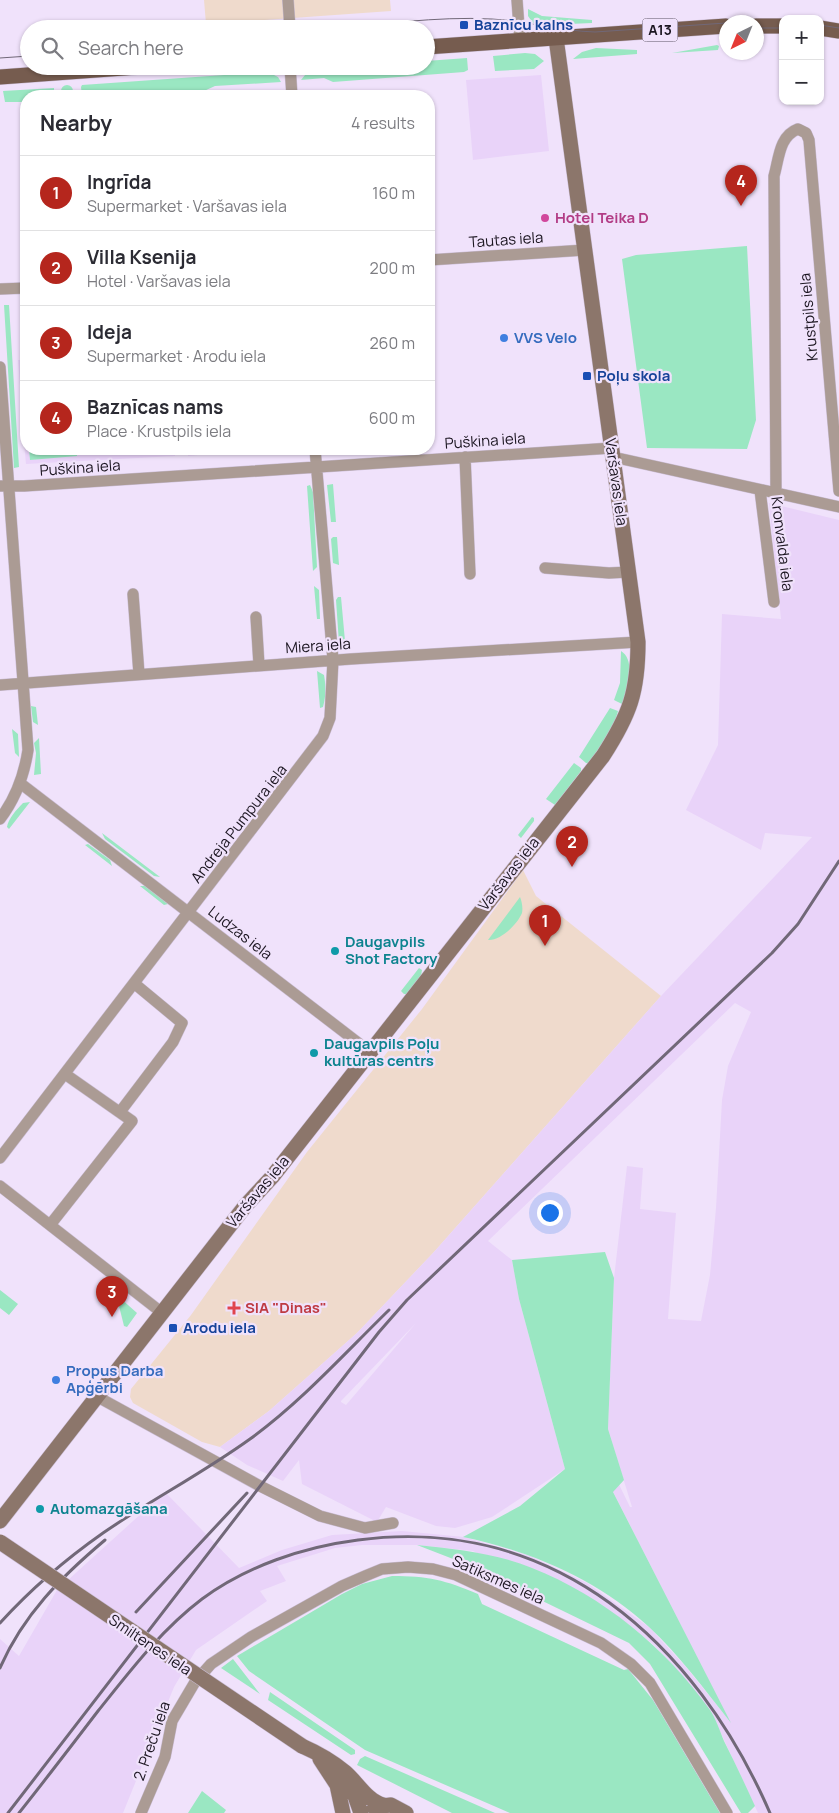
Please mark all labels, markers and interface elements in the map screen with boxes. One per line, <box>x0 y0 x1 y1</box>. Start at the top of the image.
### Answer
place label: Baznīcu kalns <box>474 14 573 35</box>
north arrow <box>719 15 764 60</box>
map controls <box>779 15 824 105</box>
button: + <box>779 15 824 60</box>
road number: A13 <box>642 18 678 42</box>
marker: Baznīcu kalns <box>458 19 470 31</box>
search box <box>20 20 435 75</box>
icon: search <box>38 34 66 62</box>
text: Search here <box>78 35 184 61</box>
button: − <box>779 60 824 105</box>
text: Nearby <box>40 109 112 137</box>
text: 4 results <box>351 112 415 134</box>
pin: 4 <box>725 165 757 206</box>
text: Ingrīda <box>87 169 152 195</box>
text: 1 <box>52 182 60 204</box>
text: 160 m <box>372 182 415 204</box>
text: Supermarket · Varšavas iela <box>87 195 287 217</box>
place label: Hotel Teika D <box>555 207 649 228</box>
marker: Hotel Teika D <box>539 212 551 224</box>
street label: Tautas iela <box>468 226 544 253</box>
text: Villa Ksenija <box>87 244 197 270</box>
text: 2 <box>51 257 61 279</box>
text: 200 m <box>370 257 415 279</box>
text: Hotel · Varšavas iela <box>87 270 231 292</box>
street label: Krustpils iela <box>794 272 823 362</box>
text: Ideja <box>87 319 132 345</box>
place label: VVS Velo <box>514 327 577 348</box>
text: 3 <box>51 332 61 354</box>
text: 260 m <box>369 332 415 354</box>
marker: VVS Velo <box>498 332 510 344</box>
text: Supermarket · Arodu iela <box>87 345 266 367</box>
place label: Poļu skola <box>597 365 670 386</box>
marker: Poļu skola <box>581 370 593 382</box>
text: Baznīcas nams <box>87 394 223 420</box>
text: 4 <box>51 407 61 429</box>
text: 600 m <box>369 407 415 429</box>
text: Place · Krustpils iela <box>87 420 231 442</box>
street label: Puškina iela <box>444 427 526 454</box>
street label: Varšavas iela <box>600 437 633 527</box>
street label: Puškina iela <box>39 454 121 481</box>
street label: Kronvalda iela <box>766 495 799 593</box>
street label: Miera iela <box>285 633 351 658</box>
street label: Andreja Pumpura iela <box>186 760 292 887</box>
pin: 2 <box>556 826 588 867</box>
street label: Varšavas iela <box>473 832 544 915</box>
street label: Ludzas iela <box>204 901 277 964</box>
pin: 1 <box>529 905 561 946</box>
place label: Daugavpils Shot Factory <box>345 931 438 969</box>
marker: Daugavpils Shot Factory <box>329 945 341 957</box>
place label: Daugavpils Poļu kultūras centrs <box>324 1033 440 1071</box>
marker: Daugavpils Poļu kultūras centrs <box>308 1047 320 1059</box>
street label: Varšavas iela <box>221 1151 294 1232</box>
your location <box>537 1200 563 1226</box>
pin: 3 <box>96 1276 128 1317</box>
place label: SIA "Dinas" <box>245 1297 327 1318</box>
marker: SIA "Dinas" <box>227 1301 241 1315</box>
place label: Arodu iela <box>183 1317 256 1338</box>
marker: Arodu iela <box>167 1322 179 1334</box>
place label: Propus Darba Apģērbi <box>66 1360 163 1398</box>
marker: Propus Darba Apģērbi <box>50 1374 62 1386</box>
place label: Automazgāšana <box>50 1498 168 1519</box>
marker: Automazgāšana <box>34 1503 46 1515</box>
street label: Satiksmes iela <box>449 1550 548 1609</box>
street label: Smiltenes iela <box>105 1609 196 1680</box>
street label: 2. Preču iela <box>128 1698 175 1783</box>

